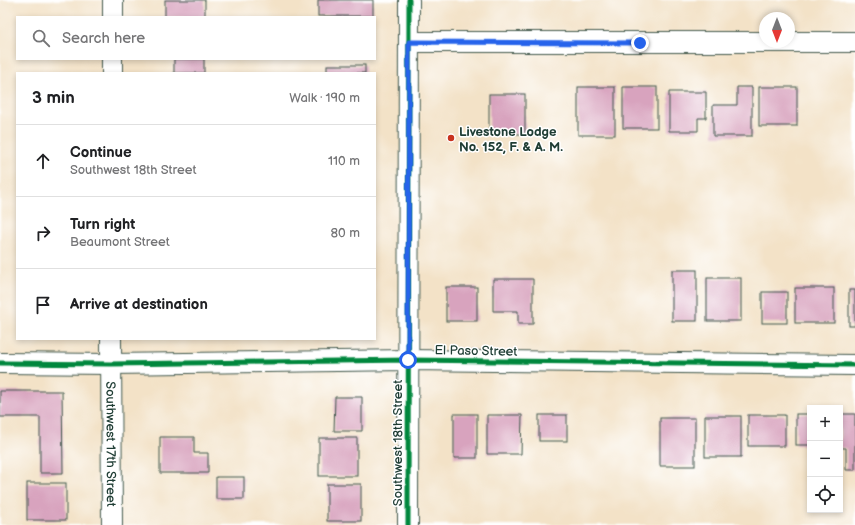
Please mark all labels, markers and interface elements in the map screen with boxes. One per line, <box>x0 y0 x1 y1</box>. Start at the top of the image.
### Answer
north arrow <box>759 12 795 48</box>
search box <box>16 16 376 60</box>
icon: search <box>30 27 52 49</box>
text: Search here <box>62 29 145 48</box>
route end <box>631 34 649 52</box>
text: 3 min <box>32 88 75 108</box>
text: Walk · 190 m <box>289 90 360 106</box>
place label: Livestone Lodge No. 152, F. & A. M. <box>459 124 563 155</box>
marker: Livestone Lodge No. 152, F. & A. M. <box>446 133 456 143</box>
text: Continue <box>70 143 132 162</box>
icon: ahead <box>32 150 54 172</box>
text: 110 m <box>328 153 360 169</box>
text: Southwest 18th Street <box>70 162 196 178</box>
text: Turn right <box>70 215 135 234</box>
icon: right <box>32 222 54 244</box>
text: 80 m <box>331 225 360 241</box>
text: Beaumont Street <box>70 234 170 250</box>
icon: arrive <box>32 294 54 316</box>
text: Arrive at destination <box>70 295 208 314</box>
street label: El Paso Street <box>434 342 518 360</box>
route start <box>399 351 417 369</box>
street label: Southwest 18th Street <box>390 380 406 506</box>
street label: Southwest 17th Street <box>102 381 119 507</box>
map controls <box>807 405 843 513</box>
button: + <box>807 405 843 441</box>
button: − <box>807 441 843 477</box>
button: locate <box>807 477 843 513</box>

